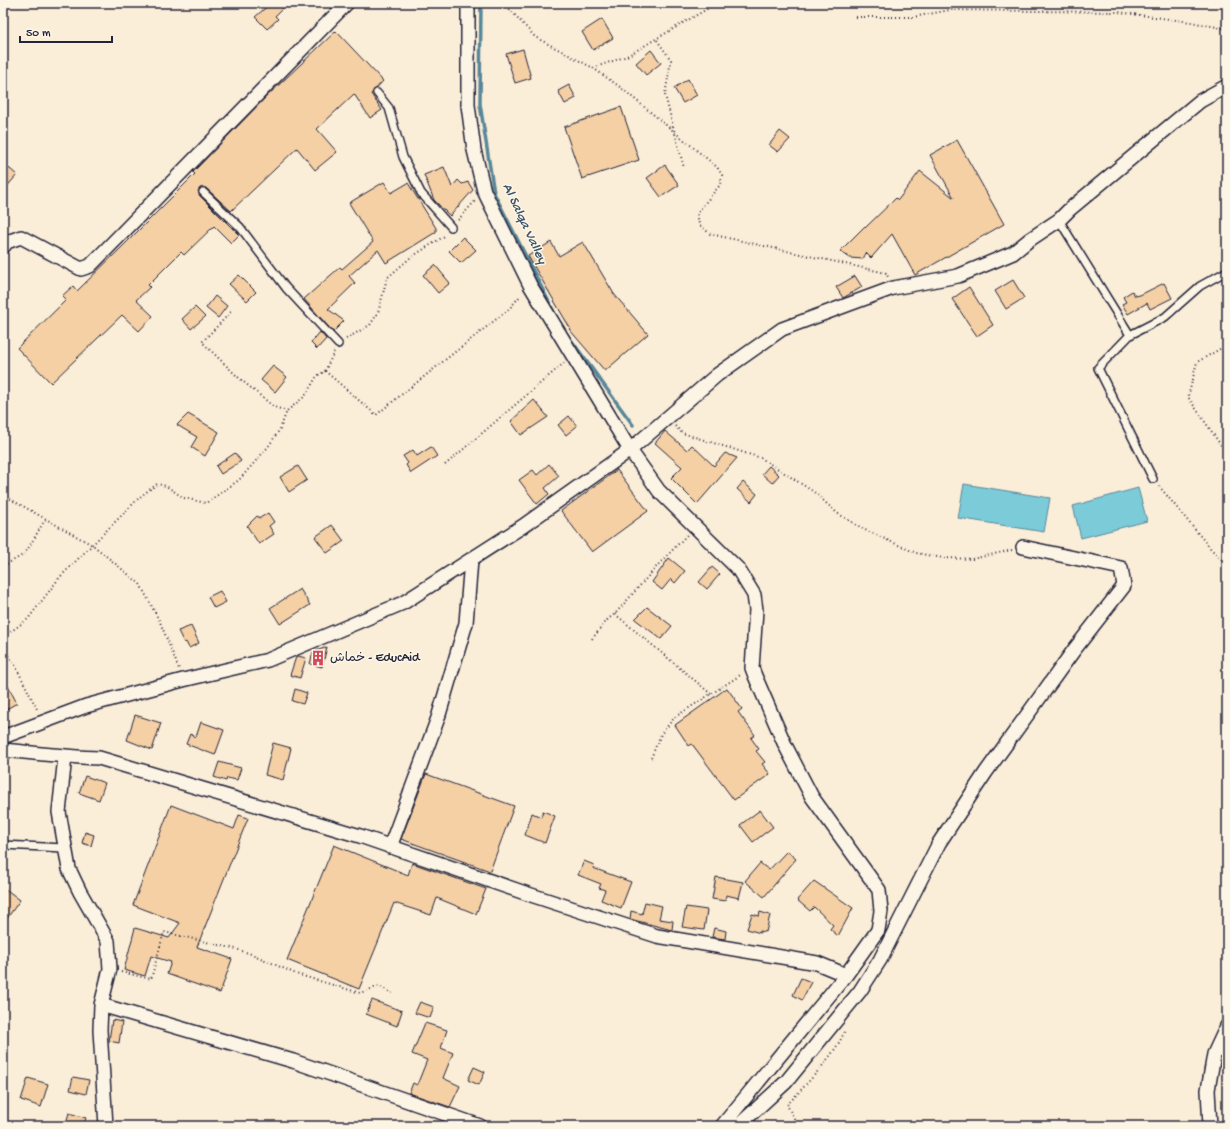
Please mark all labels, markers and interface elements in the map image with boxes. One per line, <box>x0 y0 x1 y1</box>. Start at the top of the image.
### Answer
scale bar <box>20 18 112 44</box>
text: 50 m <box>26 27 51 41</box>
water label: Al Salqa Valley <box>498 181 551 268</box>
building icon: خماش - EducAid <box>309 649 327 667</box>
place label: خماش - EducAid <box>330 651 421 666</box>

